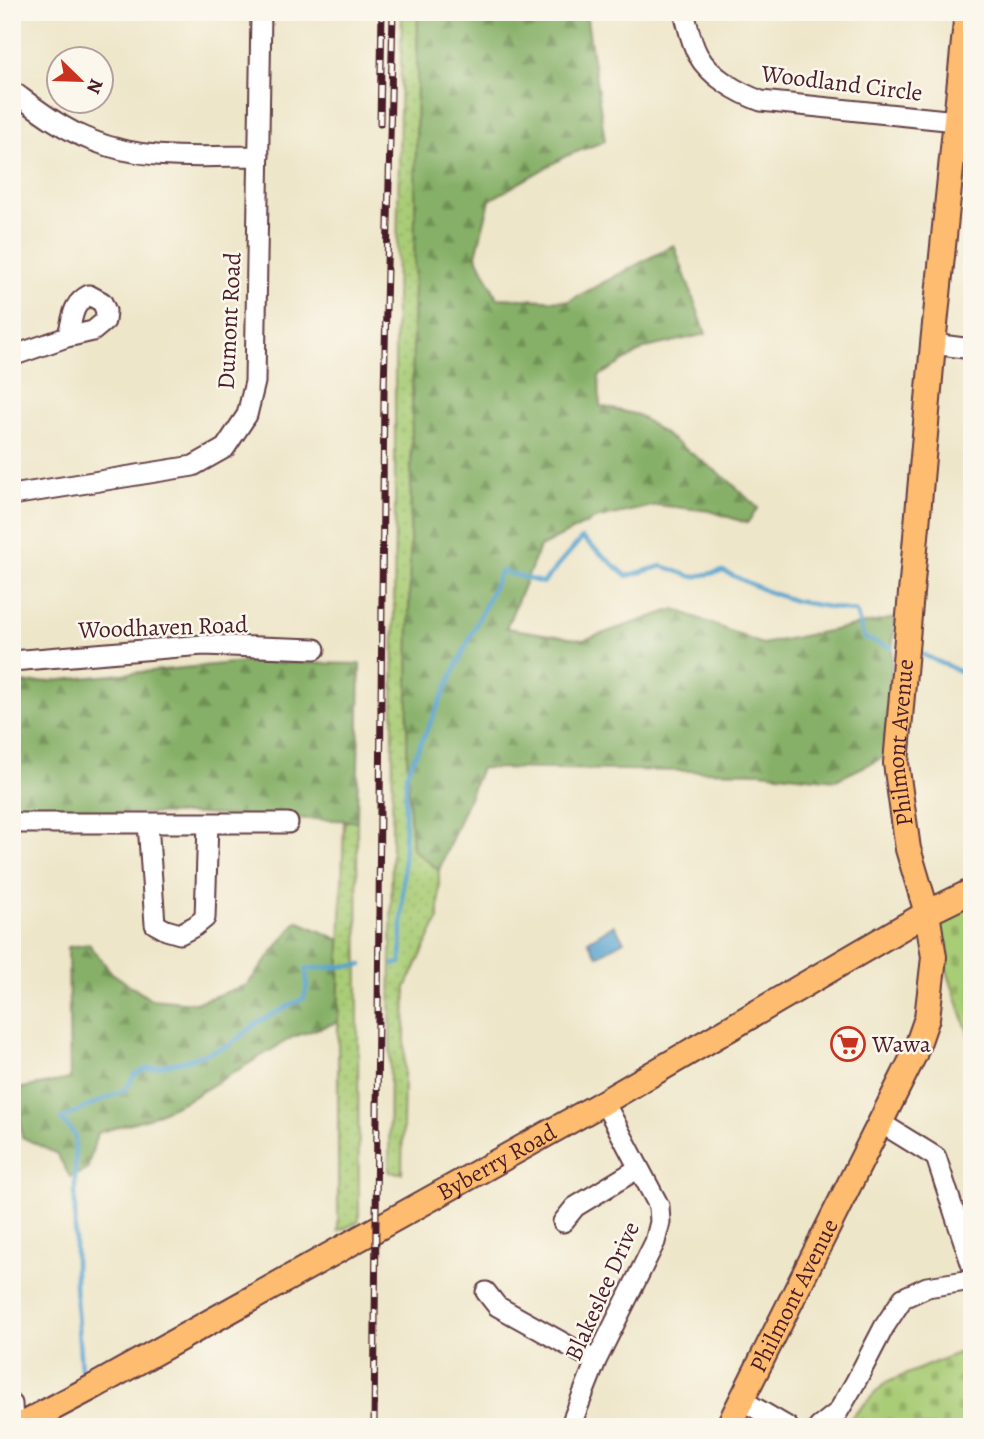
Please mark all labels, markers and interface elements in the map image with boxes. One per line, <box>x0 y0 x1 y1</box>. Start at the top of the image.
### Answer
north arrow <box>46 46 116 116</box>
street label: Woodland Circle <box>759 57 924 109</box>
text: N <box>80 75 109 98</box>
street label: Dumont Road <box>209 251 249 391</box>
street label: Woodhaven Road <box>77 608 249 646</box>
street label: Philmont Avenue <box>880 658 921 828</box>
supermarket icon: Wawa <box>829 1025 867 1063</box>
place label: Wawa <box>871 1028 932 1060</box>
street label: Byberry Road <box>431 1116 562 1208</box>
street label: Philmont Avenue <box>742 1213 846 1378</box>
street label: Blakeslee Drive <box>557 1216 647 1366</box>

